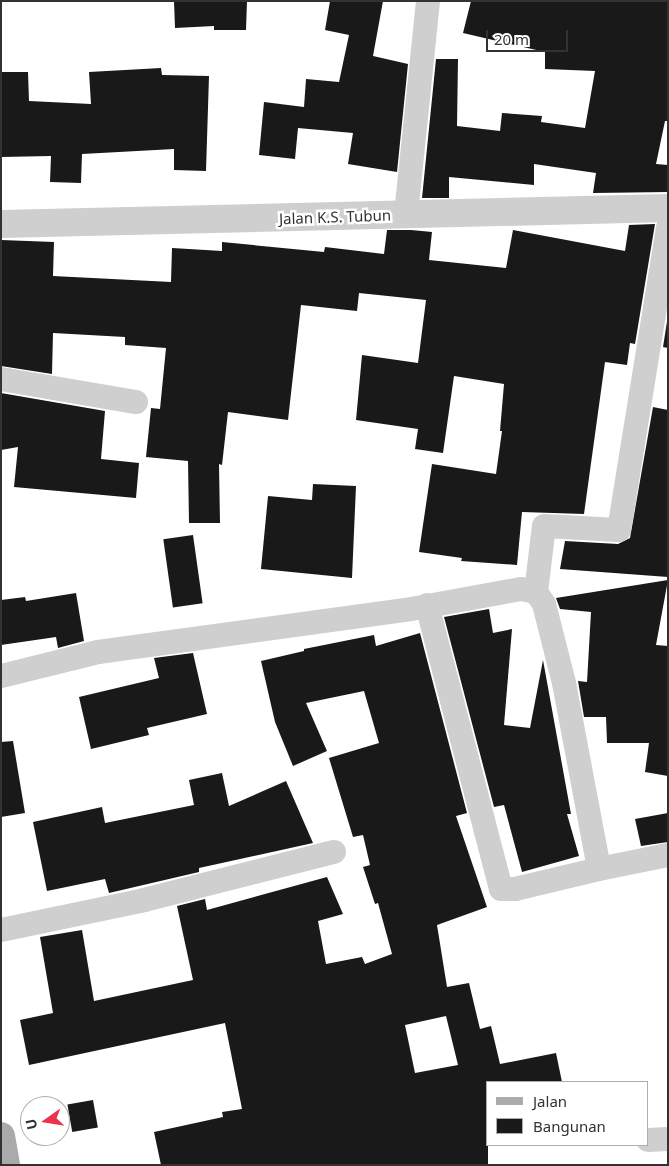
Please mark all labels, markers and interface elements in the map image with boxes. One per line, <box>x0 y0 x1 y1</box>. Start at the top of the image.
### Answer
scale bar <box>489 20 572 52</box>
text: 20 m <box>494 29 529 49</box>
street label: Jalan K.S. Tubun <box>279 206 391 228</box>
legend <box>487 1081 649 1146</box>
text: Jalan <box>533 1091 567 1111</box>
north arrow <box>20 1096 70 1146</box>
text: Bangunan <box>533 1116 606 1136</box>
text: U <box>20 1117 41 1132</box>

